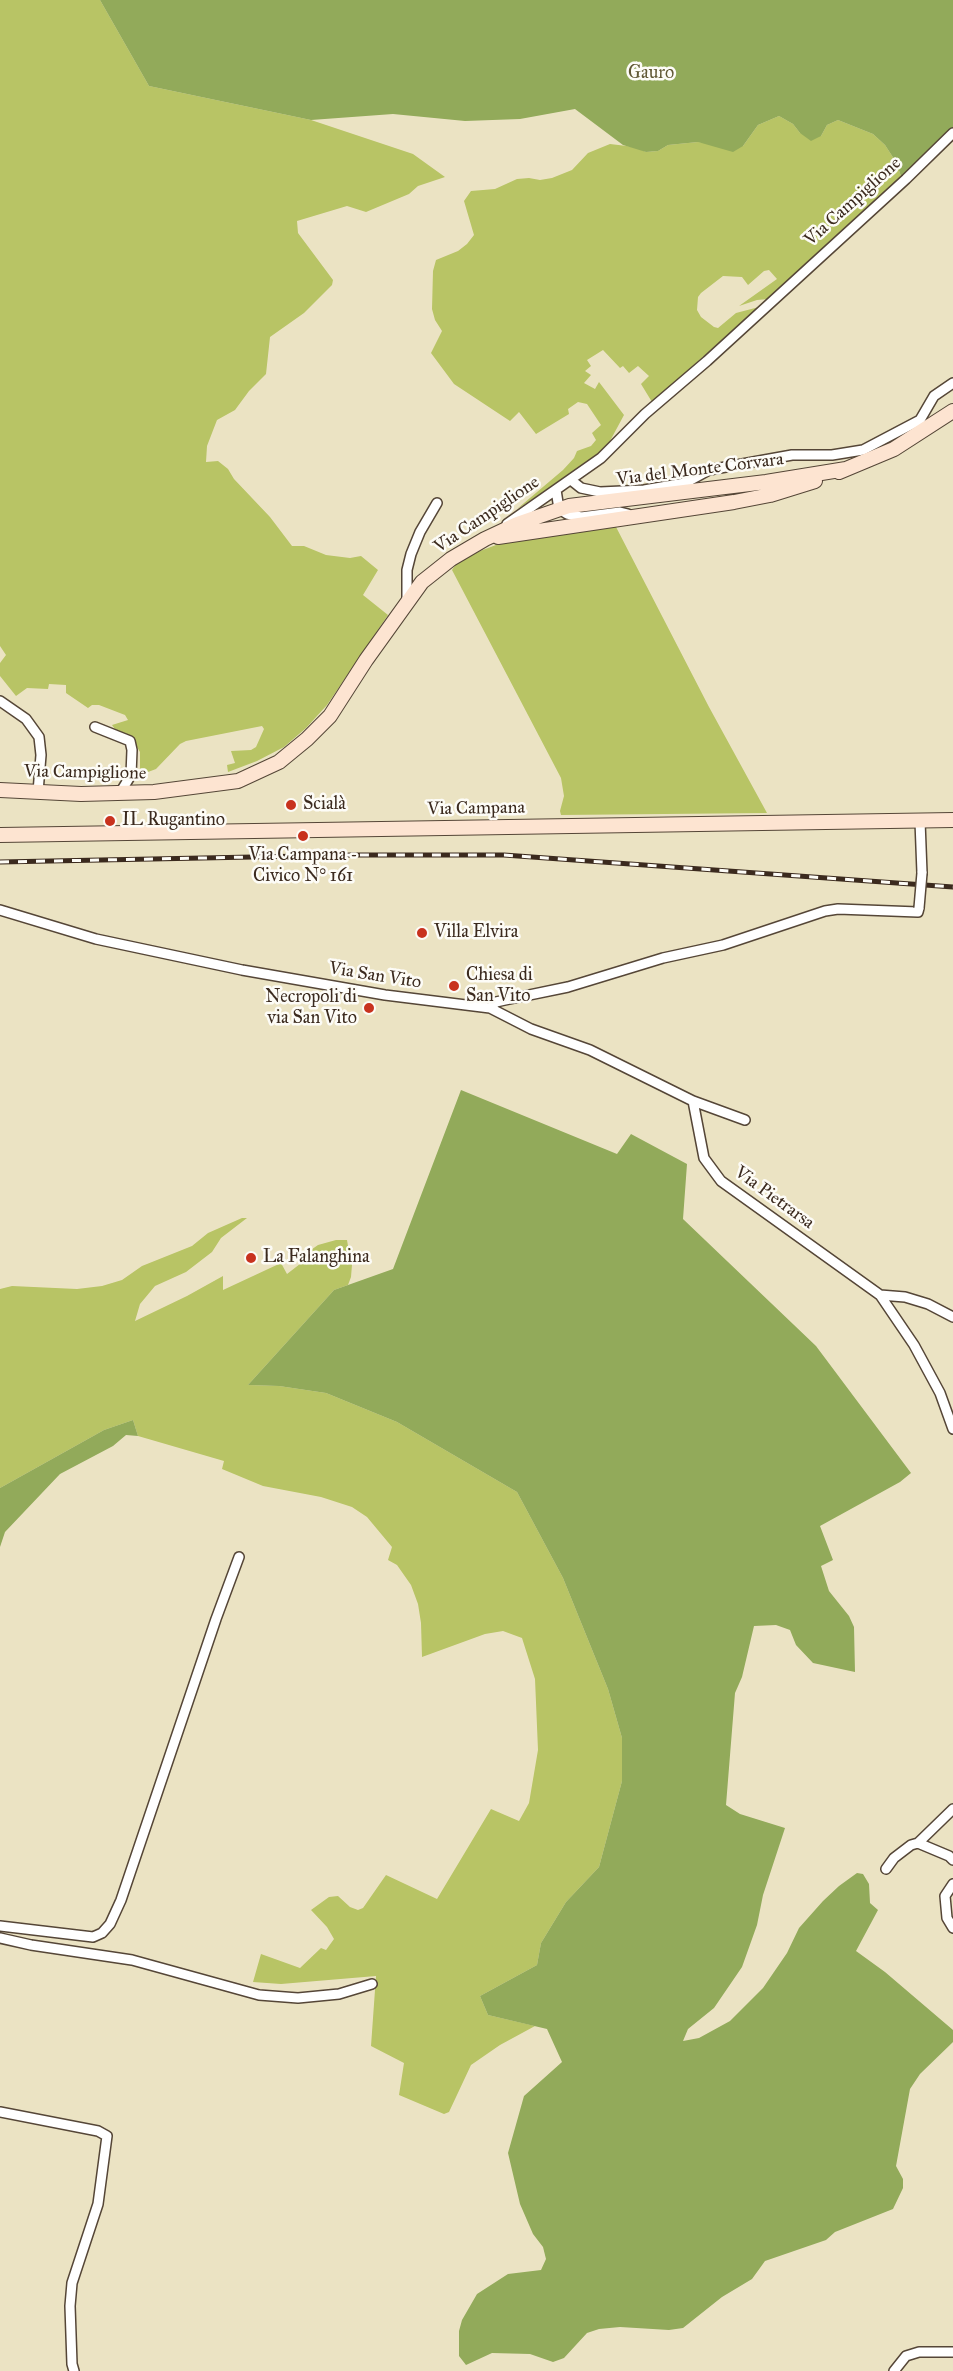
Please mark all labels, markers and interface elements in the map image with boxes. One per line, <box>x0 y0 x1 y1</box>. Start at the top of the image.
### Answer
park label: Gauro <box>628 63 674 85</box>
street label: Via Campiglione <box>800 153 906 251</box>
street label: Via del Monte Corvara <box>615 449 785 491</box>
street label: Via Campiglione <box>430 472 544 558</box>
street label: Via Campiglione <box>24 761 146 785</box>
place label: Scialà <box>303 794 346 816</box>
street label: Via Campana <box>427 797 525 821</box>
marker: Scialà <box>284 798 298 812</box>
place label: IL Rugantino <box>122 810 225 832</box>
marker: IL Rugantino <box>103 814 117 828</box>
marker: Via Campana - Civico N° 161 <box>296 829 310 843</box>
place label: Via Campana - Civico N° 161 <box>248 845 358 888</box>
place label: Villa Elvira <box>434 922 518 944</box>
marker: Villa Elvira <box>415 926 429 940</box>
street label: Via San Vito <box>327 958 423 994</box>
place label: Chiesa di San Vito <box>466 965 533 1008</box>
marker: Chiesa di San Vito <box>447 979 461 993</box>
place label: Necropoli di via San Vito <box>265 987 357 1030</box>
marker: Necropoli di via San Vito <box>362 1001 376 1015</box>
street label: Via Pietrarsa <box>730 1162 818 1234</box>
place label: La Falanghina <box>263 1247 370 1269</box>
marker: La Falanghina <box>244 1251 258 1265</box>

